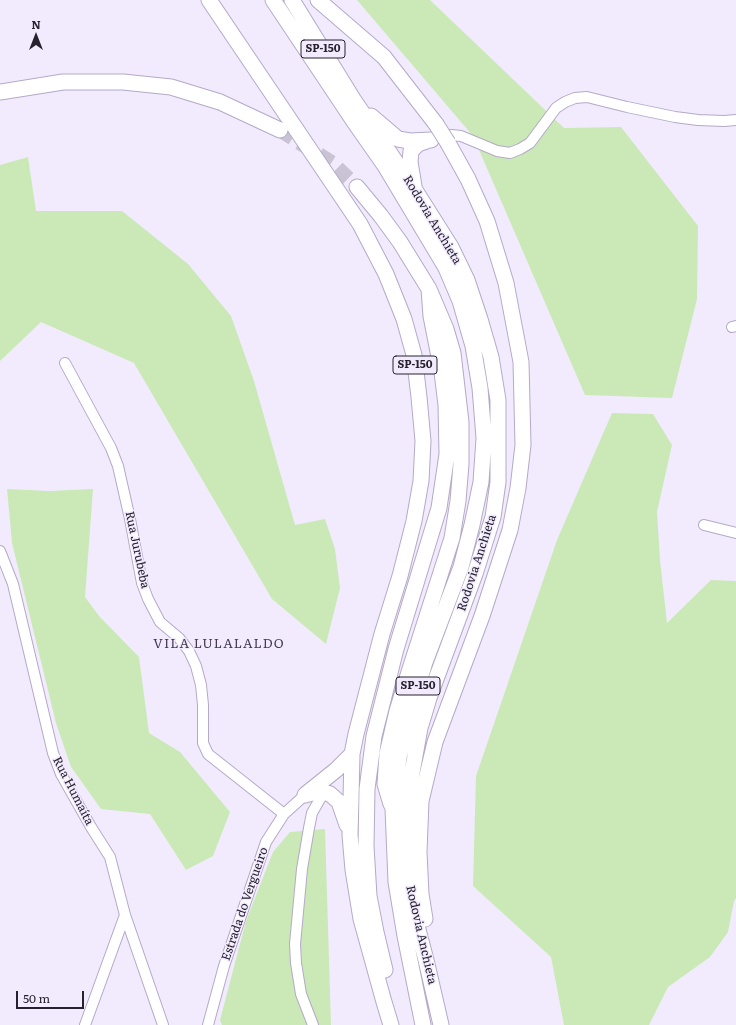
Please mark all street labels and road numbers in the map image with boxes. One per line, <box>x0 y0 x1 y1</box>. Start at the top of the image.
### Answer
road number: SP-150 <box>301 40 345 58</box>
street label: Rodovia Anchieta <box>400 173 464 267</box>
road number: SP-150 <box>393 356 437 374</box>
street label: Rua Jurubeba <box>122 510 152 590</box>
street label: Rodovia Anchieta <box>455 513 499 613</box>
road number: SP-150 <box>396 677 440 695</box>
street label: Rua Humaíta <box>50 754 96 828</box>
street label: Estrada do Vergueiro <box>219 845 271 963</box>
street label: Rodovia Anchieta <box>403 884 439 986</box>

